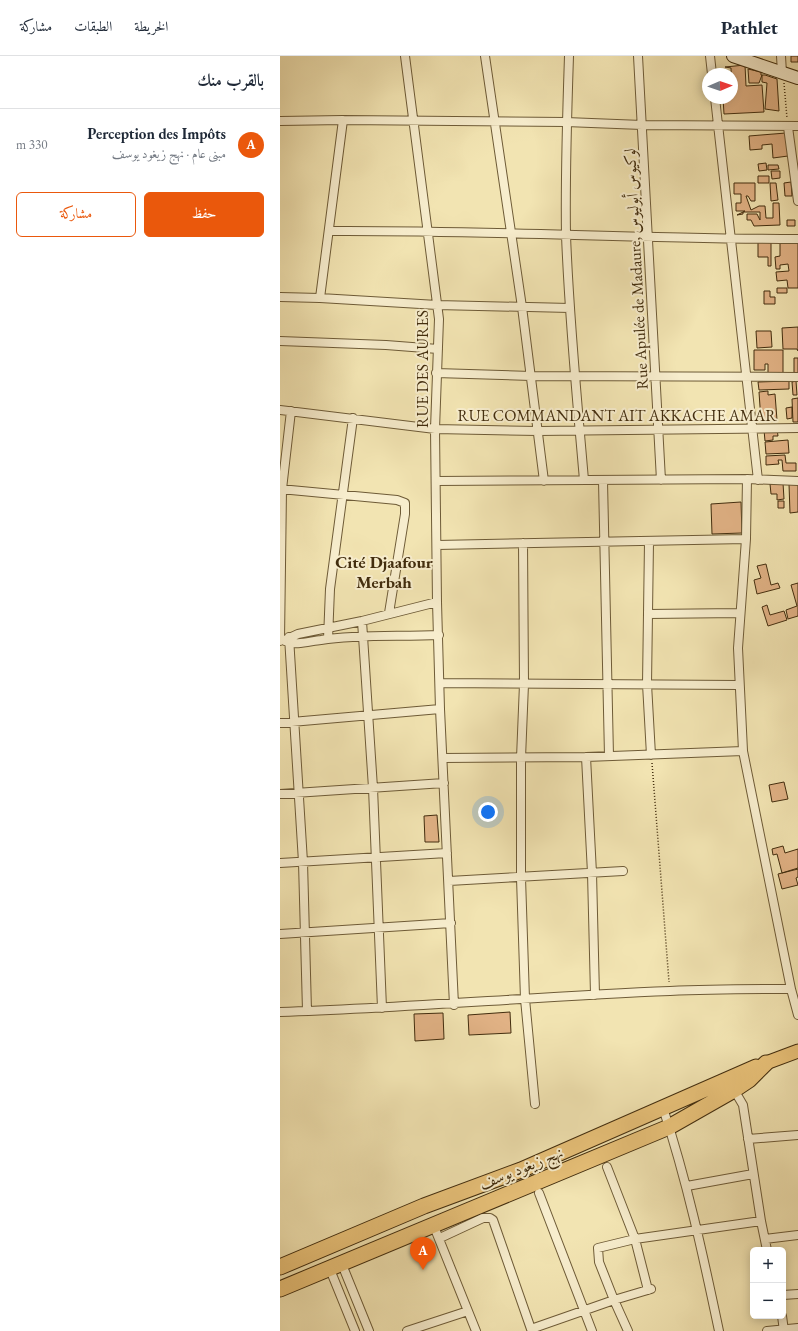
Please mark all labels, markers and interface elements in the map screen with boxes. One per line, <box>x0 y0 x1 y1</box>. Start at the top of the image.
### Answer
text: Pathlet <box>721 15 778 40</box>
text: مشاركة <box>20 17 52 35</box>
text: الطبقات <box>74 17 112 35</box>
text: الخريطة <box>134 17 168 35</box>
north arrow <box>702 68 738 104</box>
text: بالقرب منك <box>197 69 264 91</box>
text: Perception des Impôts <box>87 124 226 143</box>
text: 330 m <box>16 136 47 153</box>
text: A <box>246 136 256 153</box>
text: مبنى عام · نهج زيغود يوسف <box>112 145 226 162</box>
street label: Rue Apulée de Madaure, لوكيوس أبوليوس <box>618 148 653 390</box>
button: مشاركة <box>16 192 136 237</box>
button: حفظ <box>144 192 264 237</box>
street label: RUE DES AURES <box>412 310 433 428</box>
street label: RUE COMMANDANT AIT AKKACHE AMAR <box>457 405 777 426</box>
district label: Cité Djaafour Merbah <box>335 551 433 593</box>
your location <box>478 802 498 822</box>
street label: نهج زيغود يوسف <box>476 1142 568 1198</box>
pin: A <box>410 1237 436 1270</box>
map controls <box>750 1247 786 1319</box>
button: + <box>750 1247 786 1283</box>
button: − <box>750 1283 786 1319</box>

